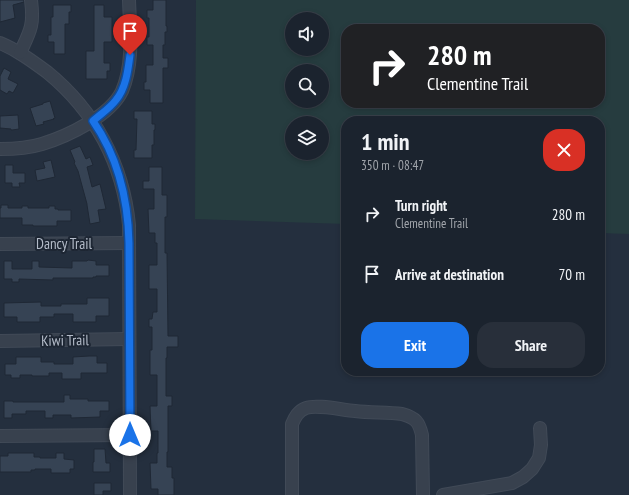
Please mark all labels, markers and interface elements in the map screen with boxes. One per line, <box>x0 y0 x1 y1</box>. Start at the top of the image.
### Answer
map controls <box>285 12 329 160</box>
button: sound <box>285 12 329 56</box>
pin <box>113 14 147 55</box>
icon: arrive <box>119 20 141 42</box>
text: 280 m <box>427 36 491 73</box>
icon: right <box>361 40 413 92</box>
button: search <box>285 64 329 108</box>
text: Clementine Trail <box>427 72 528 95</box>
button: layers <box>285 116 329 160</box>
text: 1 min <box>361 126 409 157</box>
button: close <box>543 129 585 171</box>
text: 350 m · 08:47 <box>361 157 424 174</box>
text: Turn right <box>395 196 447 215</box>
icon: right <box>361 203 383 225</box>
text: 280 m <box>552 205 585 224</box>
text: Clementine Trail <box>395 215 468 232</box>
street label: Dancy Trail <box>36 234 92 253</box>
icon: arrive <box>361 263 383 285</box>
text: Arrive at destination <box>395 265 504 284</box>
text: 70 m <box>559 265 585 284</box>
button: Exit <box>361 322 469 368</box>
button: Share <box>477 322 585 368</box>
street label: Kiwi Trail <box>41 330 90 350</box>
position arrow <box>109 414 151 456</box>

